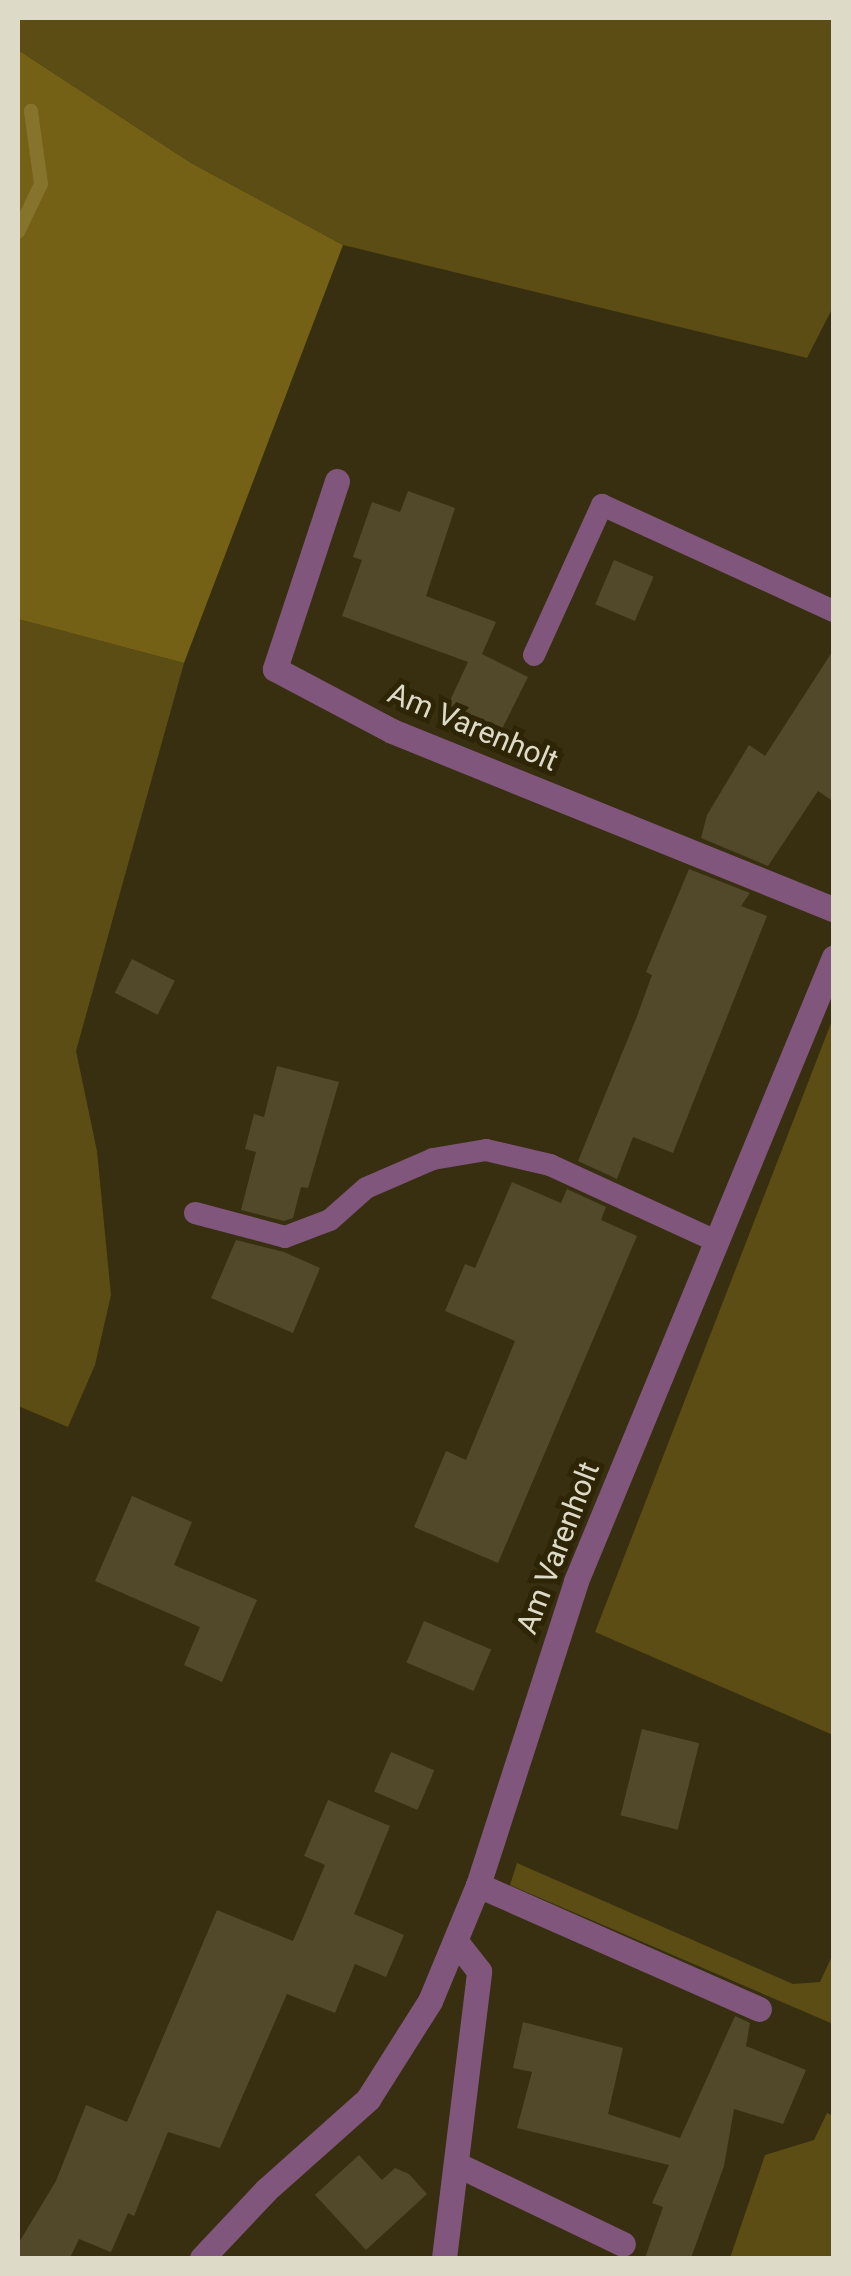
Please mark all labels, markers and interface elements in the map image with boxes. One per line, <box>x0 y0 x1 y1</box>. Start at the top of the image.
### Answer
street label: Am Varenholt <box>383 675 563 779</box>
street label: Am Varenholt <box>509 1457 607 1639</box>

